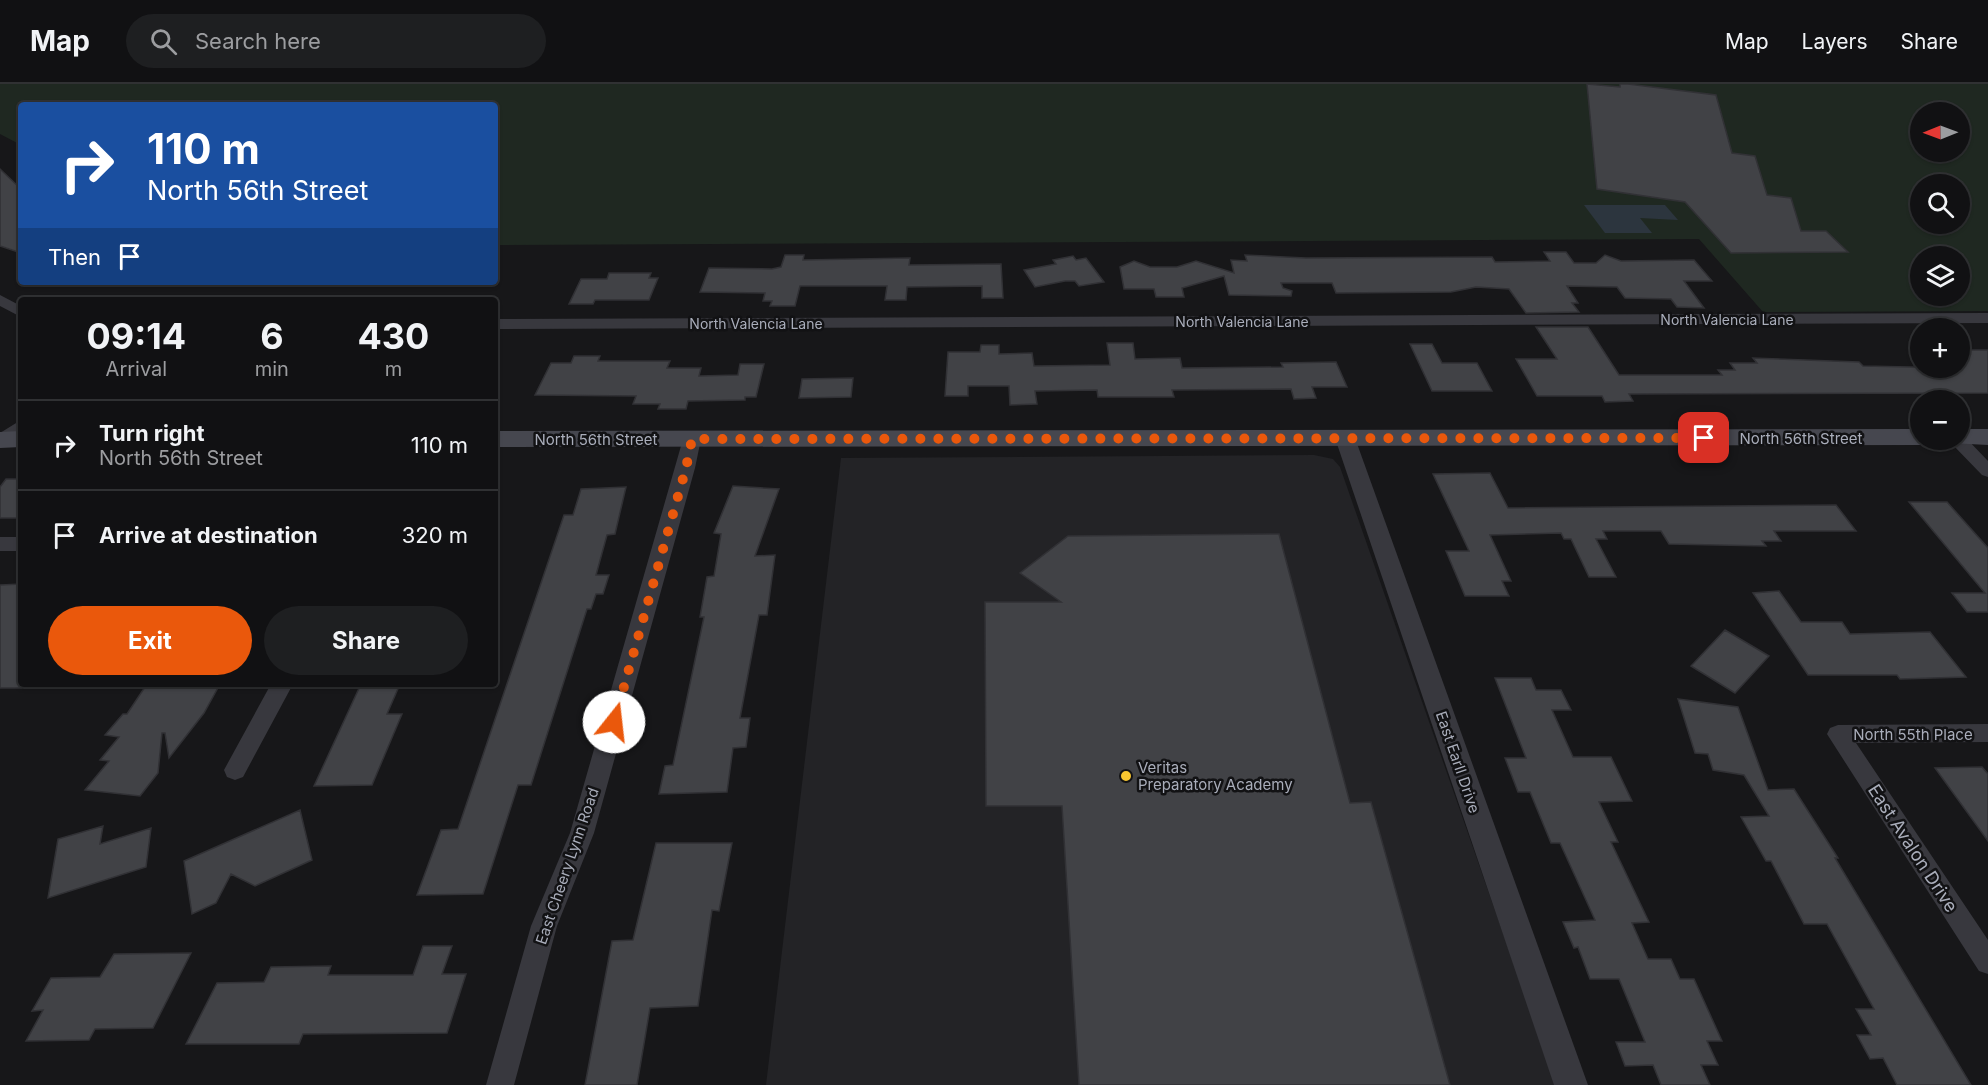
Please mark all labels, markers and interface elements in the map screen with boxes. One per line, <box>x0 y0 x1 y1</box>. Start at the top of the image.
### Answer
search box <box>126 14 546 68</box>
text: Map <box>30 24 90 58</box>
icon: search <box>147 25 180 58</box>
text: Search here <box>195 28 321 54</box>
text: Map <box>1725 29 1769 54</box>
text: Layers <box>1802 29 1868 54</box>
text: Share <box>1901 29 1958 54</box>
north arrow <box>1910 102 1970 162</box>
map controls <box>1910 102 1970 450</box>
text: 110 m <box>147 123 260 174</box>
icon: right <box>48 126 126 204</box>
text: North 56th Street <box>147 174 368 207</box>
button: search <box>1910 174 1970 234</box>
icon: arrive <box>113 240 146 273</box>
text: Then <box>48 244 101 270</box>
button: layers <box>1910 246 1970 306</box>
street label: North Valencia Lane <box>1660 311 1794 328</box>
street label: North Valencia Lane <box>1175 313 1309 330</box>
text: 09:14 <box>87 314 186 358</box>
text: 6 <box>260 314 284 358</box>
text: 430 <box>358 314 429 358</box>
street label: North Valencia Lane <box>689 315 823 332</box>
button: + <box>1910 318 1970 378</box>
text: Arrival <box>106 357 167 381</box>
text: min <box>255 357 289 381</box>
text: m <box>385 357 402 381</box>
button: − <box>1910 390 1970 450</box>
pin <box>1678 412 1729 463</box>
text: Turn right <box>99 420 205 446</box>
icon: arrive <box>1687 421 1720 454</box>
icon: right <box>48 429 81 462</box>
street label: North 56th Street <box>1740 429 1863 448</box>
street label: North 56th Street <box>535 430 658 449</box>
text: 110 m <box>411 432 468 458</box>
text: North 56th Street <box>99 446 263 470</box>
icon: arrive <box>48 519 81 552</box>
text: Arrive at destination <box>99 522 318 548</box>
text: 320 m <box>402 522 468 548</box>
button: Exit <box>48 606 252 675</box>
button: Share <box>264 606 468 675</box>
position arrow <box>582 690 646 754</box>
street label: East Earll Drive <box>1432 709 1484 815</box>
street label: North 55th Place <box>1853 725 1973 744</box>
place label: Veritas Preparatory Academy <box>1138 758 1293 794</box>
marker: Veritas Preparatory Academy <box>1119 769 1133 783</box>
street label: East Avalon Drive <box>1864 780 1962 916</box>
street label: East Cheery Lynn Road <box>531 785 603 947</box>

